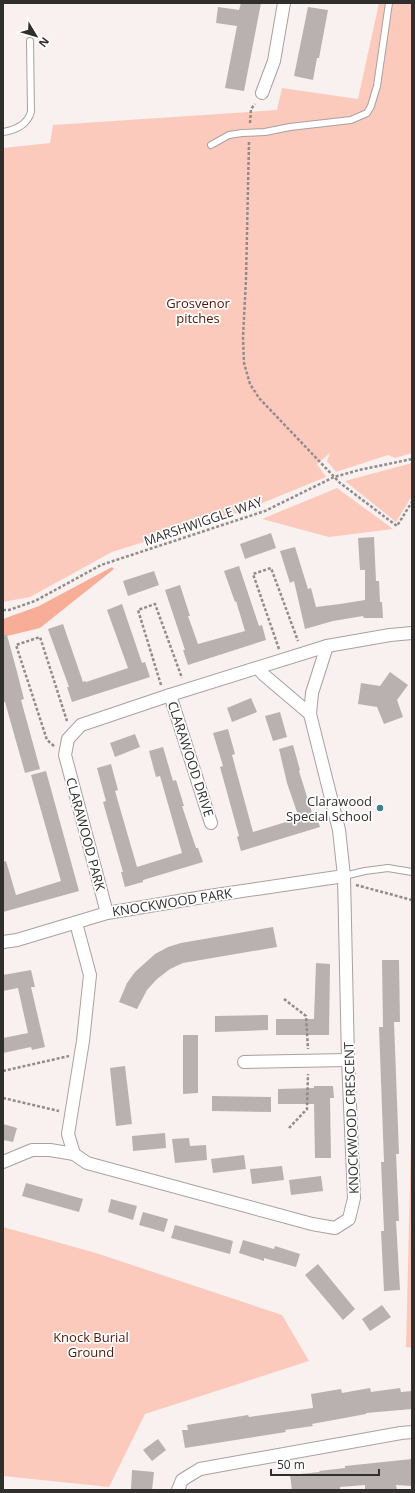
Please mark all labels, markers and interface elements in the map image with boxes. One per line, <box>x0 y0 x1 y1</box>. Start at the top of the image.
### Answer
north arrow <box>16 16 56 56</box>
text: N <box>36 34 53 51</box>
park label: Grosvenor pitches <box>166 294 231 327</box>
street label: MARSHWIGGLE WAY <box>141 492 265 550</box>
street label: CLARAWOOD DRIVE <box>164 699 218 819</box>
street label: CLARAWOOD PARK <box>62 775 110 893</box>
place label: Clarawood Special School <box>286 792 372 825</box>
marker: Clarawood Special School <box>375 803 385 813</box>
street label: KNOCKWOOD PARK <box>111 884 233 920</box>
street label: KNOCKWOOD CRESCENT <box>339 1041 363 1194</box>
park label: Knock Burial Ground <box>53 1328 129 1361</box>
scale bar <box>271 1451 379 1477</box>
text: 50 m <box>277 1456 305 1473</box>

